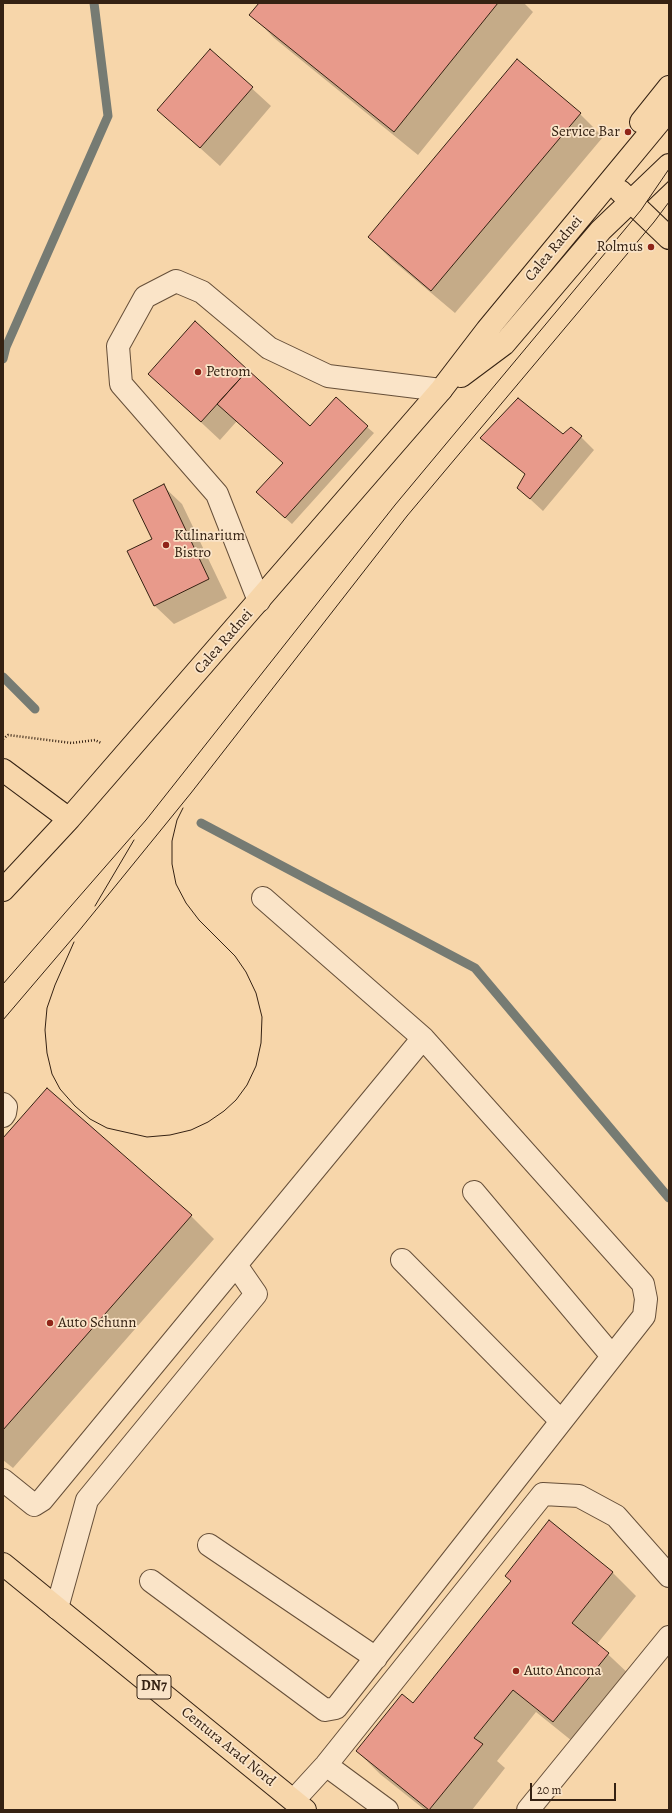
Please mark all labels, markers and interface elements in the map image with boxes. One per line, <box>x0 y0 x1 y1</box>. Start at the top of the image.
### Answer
place label: Service Bar <box>551 123 620 141</box>
marker: Service Bar <box>623 127 633 137</box>
street label: Calea Radnei <box>521 213 587 285</box>
place label: Rolmus <box>597 238 643 256</box>
marker: Rolmus <box>646 242 656 252</box>
place label: Petrom <box>206 363 251 381</box>
marker: Petrom <box>193 367 203 377</box>
place label: Kulinarium Bistro <box>174 527 245 562</box>
marker: Kulinarium Bistro <box>161 540 171 550</box>
street label: Calea Radnei <box>191 606 257 678</box>
place label: Auto Schunn <box>58 1314 137 1332</box>
marker: Auto Schunn <box>45 1318 55 1328</box>
place label: Auto Ancona <box>524 1662 601 1680</box>
marker: Auto Ancona <box>511 1666 521 1676</box>
road number: DN7 <box>137 1675 171 1699</box>
street label: Centura Arad Nord <box>177 1703 279 1791</box>
scale bar <box>532 1775 618 1801</box>
text: 20 m <box>537 1782 561 1798</box>

